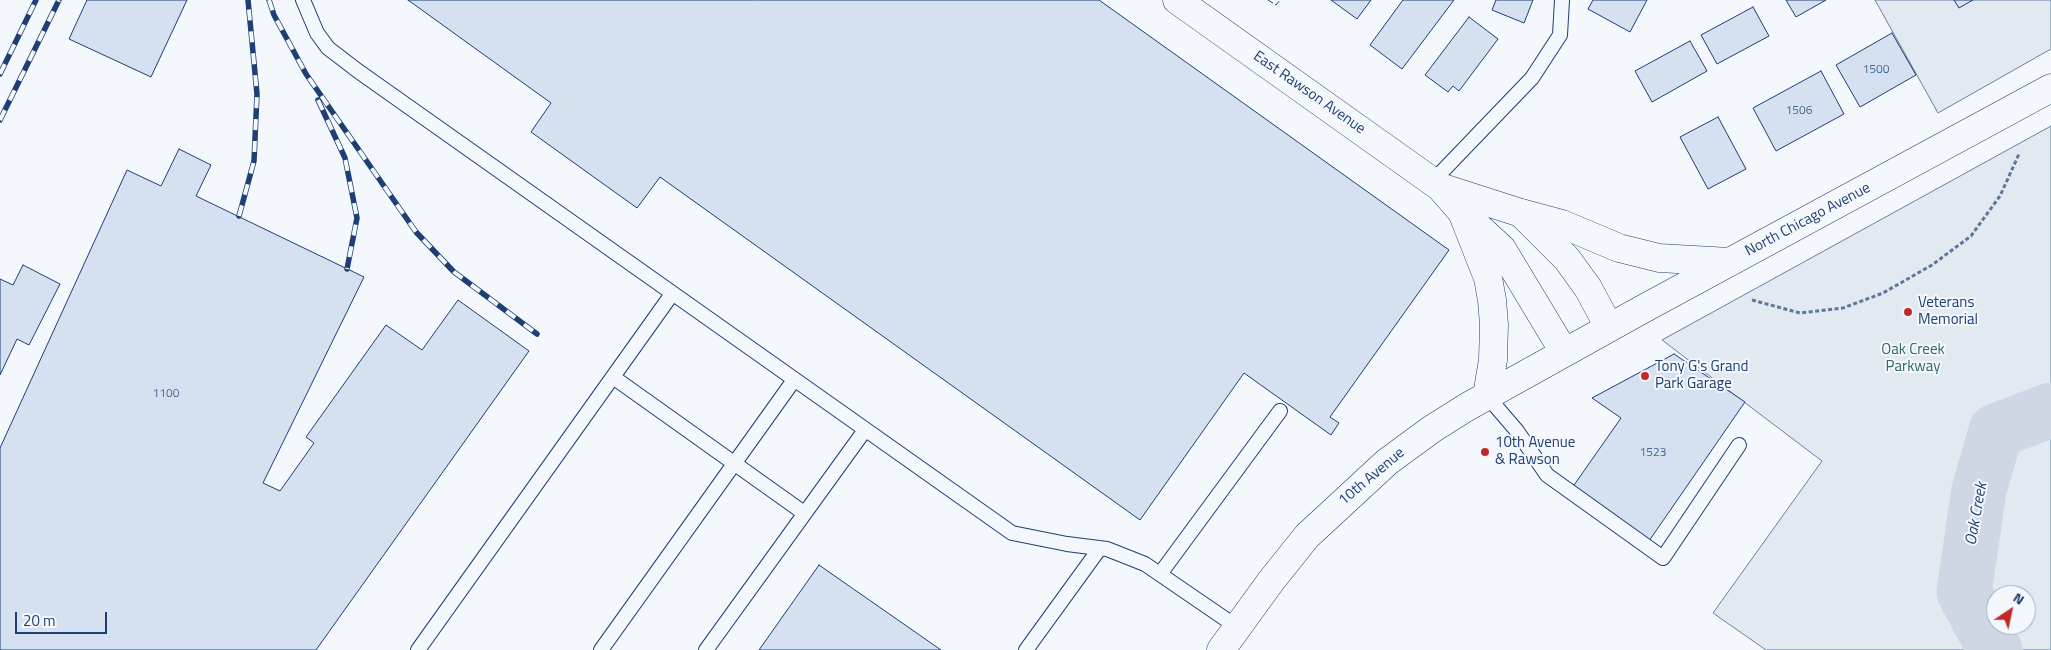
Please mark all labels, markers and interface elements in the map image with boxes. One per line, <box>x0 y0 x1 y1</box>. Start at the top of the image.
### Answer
street label: East Rawson Avenue <box>1250 48 1368 138</box>
house number: 1500 <box>1863 63 1889 77</box>
house number: 1506 <box>1786 104 1812 118</box>
street label: North Chicago Avenue <box>1742 179 1874 261</box>
place label: Veterans Memorial <box>1918 294 1978 329</box>
marker: Veterans Memorial <box>1902 306 1914 318</box>
park label: Oak Creek Parkway <box>1881 341 1945 376</box>
place label: Tony G's Grand Park Garage <box>1655 358 1748 393</box>
marker: Tony G's Grand Park Garage <box>1639 370 1651 382</box>
house number: 1100 <box>153 387 179 401</box>
place label: 10th Avenue & Rawson <box>1495 434 1575 469</box>
street label: 10th Avenue <box>1335 444 1409 510</box>
marker: 10th Avenue & Rawson <box>1479 446 1491 458</box>
house number: 1523 <box>1640 446 1666 460</box>
water label: Oak Creek <box>1962 481 1992 547</box>
north arrow <box>1986 585 2036 635</box>
text: N <box>2009 587 2029 609</box>
scale bar <box>18 602 110 634</box>
text: 20 m <box>23 609 56 632</box>

